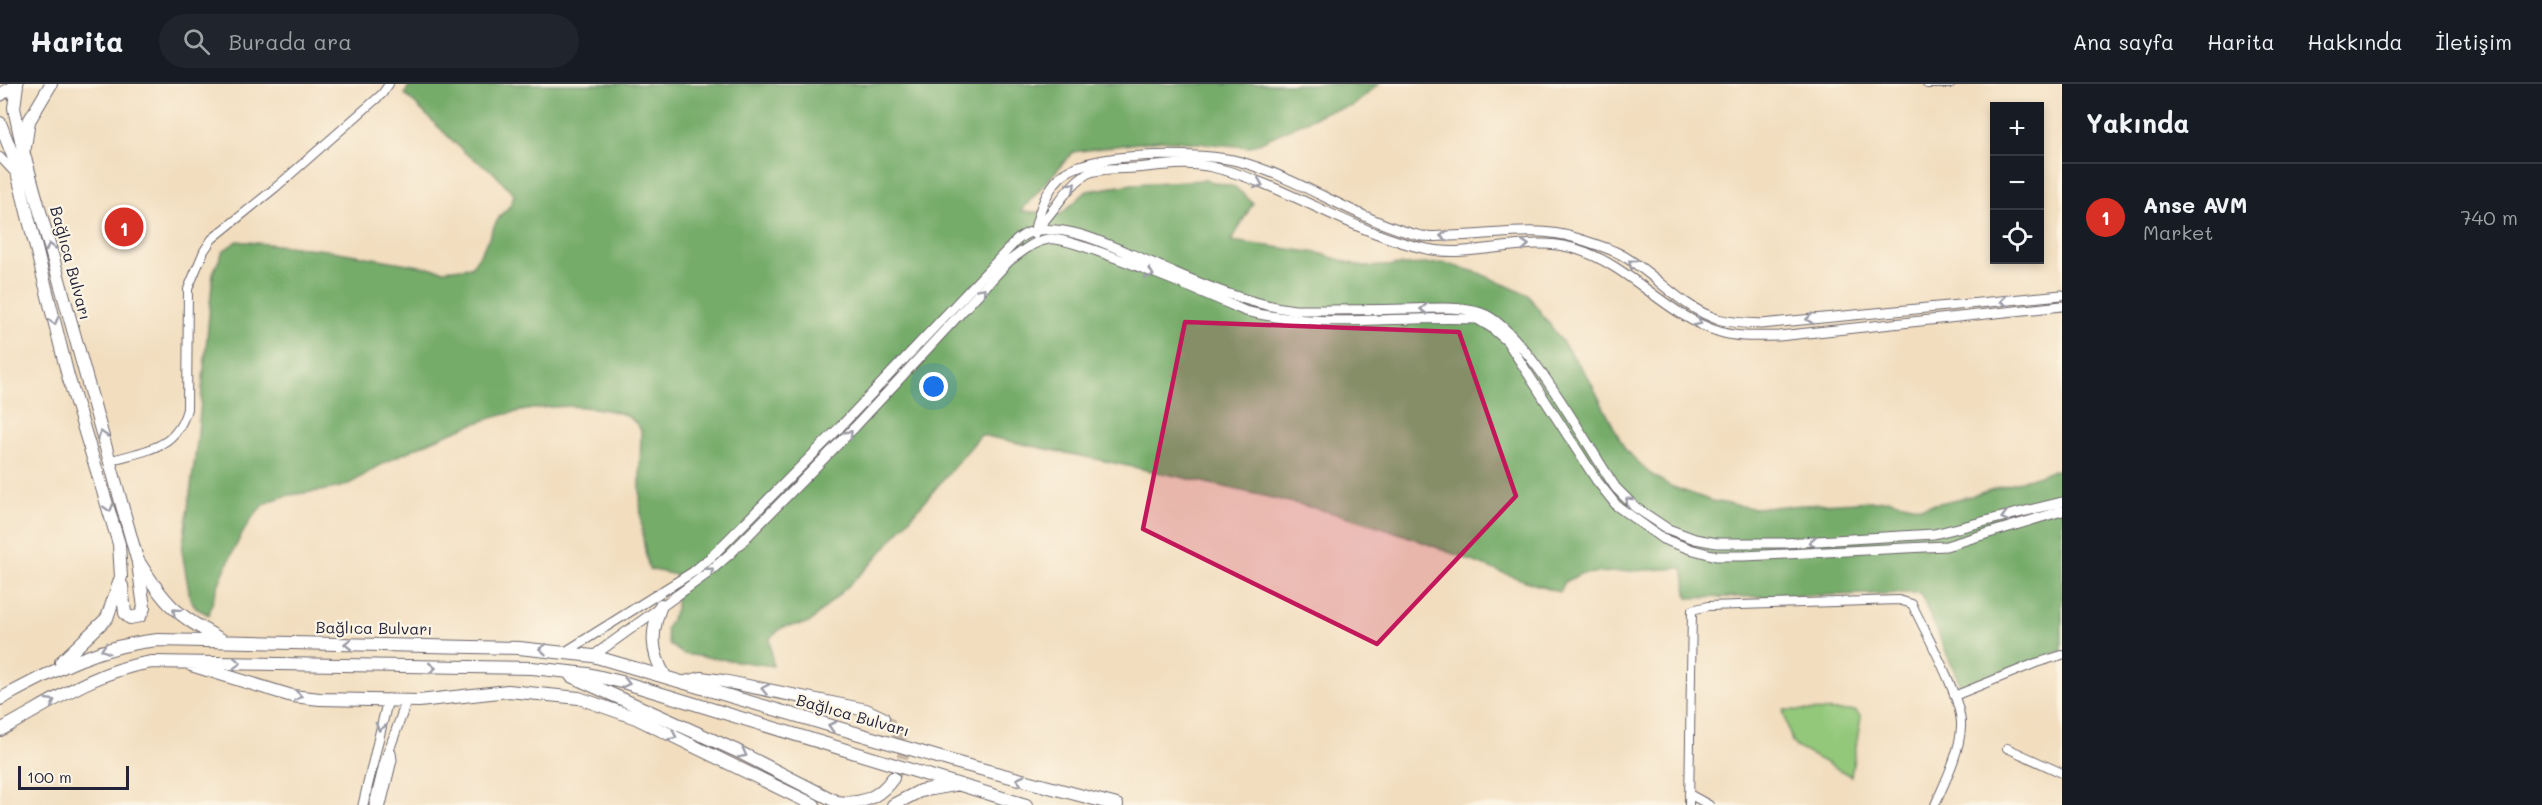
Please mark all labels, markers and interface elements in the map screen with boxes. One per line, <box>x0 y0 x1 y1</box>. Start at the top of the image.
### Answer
search box <box>159 14 579 68</box>
text: Harita <box>30 23 123 59</box>
icon: search <box>180 25 213 58</box>
text: Burada ara <box>228 27 352 56</box>
text: Ana sayfa <box>2073 28 2174 55</box>
text: Harita <box>2207 28 2275 55</box>
text: Hakkında <box>2308 28 2402 55</box>
text: İletişim <box>2435 28 2512 55</box>
map controls <box>1990 102 2044 264</box>
button: + <box>1990 102 2044 156</box>
text: Yakında <box>2086 106 2189 140</box>
button: − <box>1990 156 2044 210</box>
one-way arrow <box>1253 176 1263 189</box>
one-way arrow <box>1065 182 1076 193</box>
text: Anse AVM <box>2143 190 2247 219</box>
street label: Bağlıca Bulvarı <box>46 204 97 322</box>
pin: 1 <box>104 204 144 250</box>
text: 1 <box>2101 204 2110 230</box>
text: 740 m <box>2460 204 2518 230</box>
button: locate <box>1990 210 2044 264</box>
text: Market <box>2143 219 2213 245</box>
one-way arrow <box>1440 230 1449 242</box>
one-way arrow <box>1520 239 1529 252</box>
one-way arrow <box>44 242 57 252</box>
one-way arrow <box>1628 260 1639 271</box>
one-way arrow <box>1144 267 1155 279</box>
one-way arrow <box>974 288 985 299</box>
one-way arrow <box>1999 294 2008 306</box>
one-way arrow <box>1419 303 1428 315</box>
one-way arrow <box>1805 312 1814 325</box>
one-way arrow <box>1692 315 1703 327</box>
one-way arrow <box>47 316 60 326</box>
your location <box>919 372 948 401</box>
one-way arrow <box>97 430 109 441</box>
one-way arrow <box>842 431 853 441</box>
one-way arrow <box>1626 498 1637 509</box>
one-way arrow <box>102 502 114 513</box>
one-way arrow <box>2001 510 2011 523</box>
one-way arrow <box>1808 535 1817 548</box>
one-way arrow <box>703 568 714 579</box>
one-way arrow <box>172 608 183 619</box>
street label: Bağlıca Bulvarı <box>315 616 433 639</box>
one-way arrow <box>343 638 352 651</box>
one-way arrow <box>100 642 111 655</box>
one-way arrow <box>538 643 547 656</box>
one-way arrow <box>233 657 242 669</box>
one-way arrow <box>428 662 437 674</box>
one-way arrow <box>620 676 631 688</box>
one-way arrow <box>760 684 770 697</box>
street label: Bağlıca Bulvarı <box>794 688 912 741</box>
one-way arrow <box>293 690 302 702</box>
one-way arrow <box>45 698 55 709</box>
one-way arrow <box>827 721 837 734</box>
one-way arrow <box>375 722 388 732</box>
one-way arrow <box>666 728 677 740</box>
one-way arrow <box>737 747 748 759</box>
scale bar <box>18 763 129 790</box>
text: 100 m <box>27 766 72 787</box>
one-way arrow <box>1015 775 1026 787</box>

